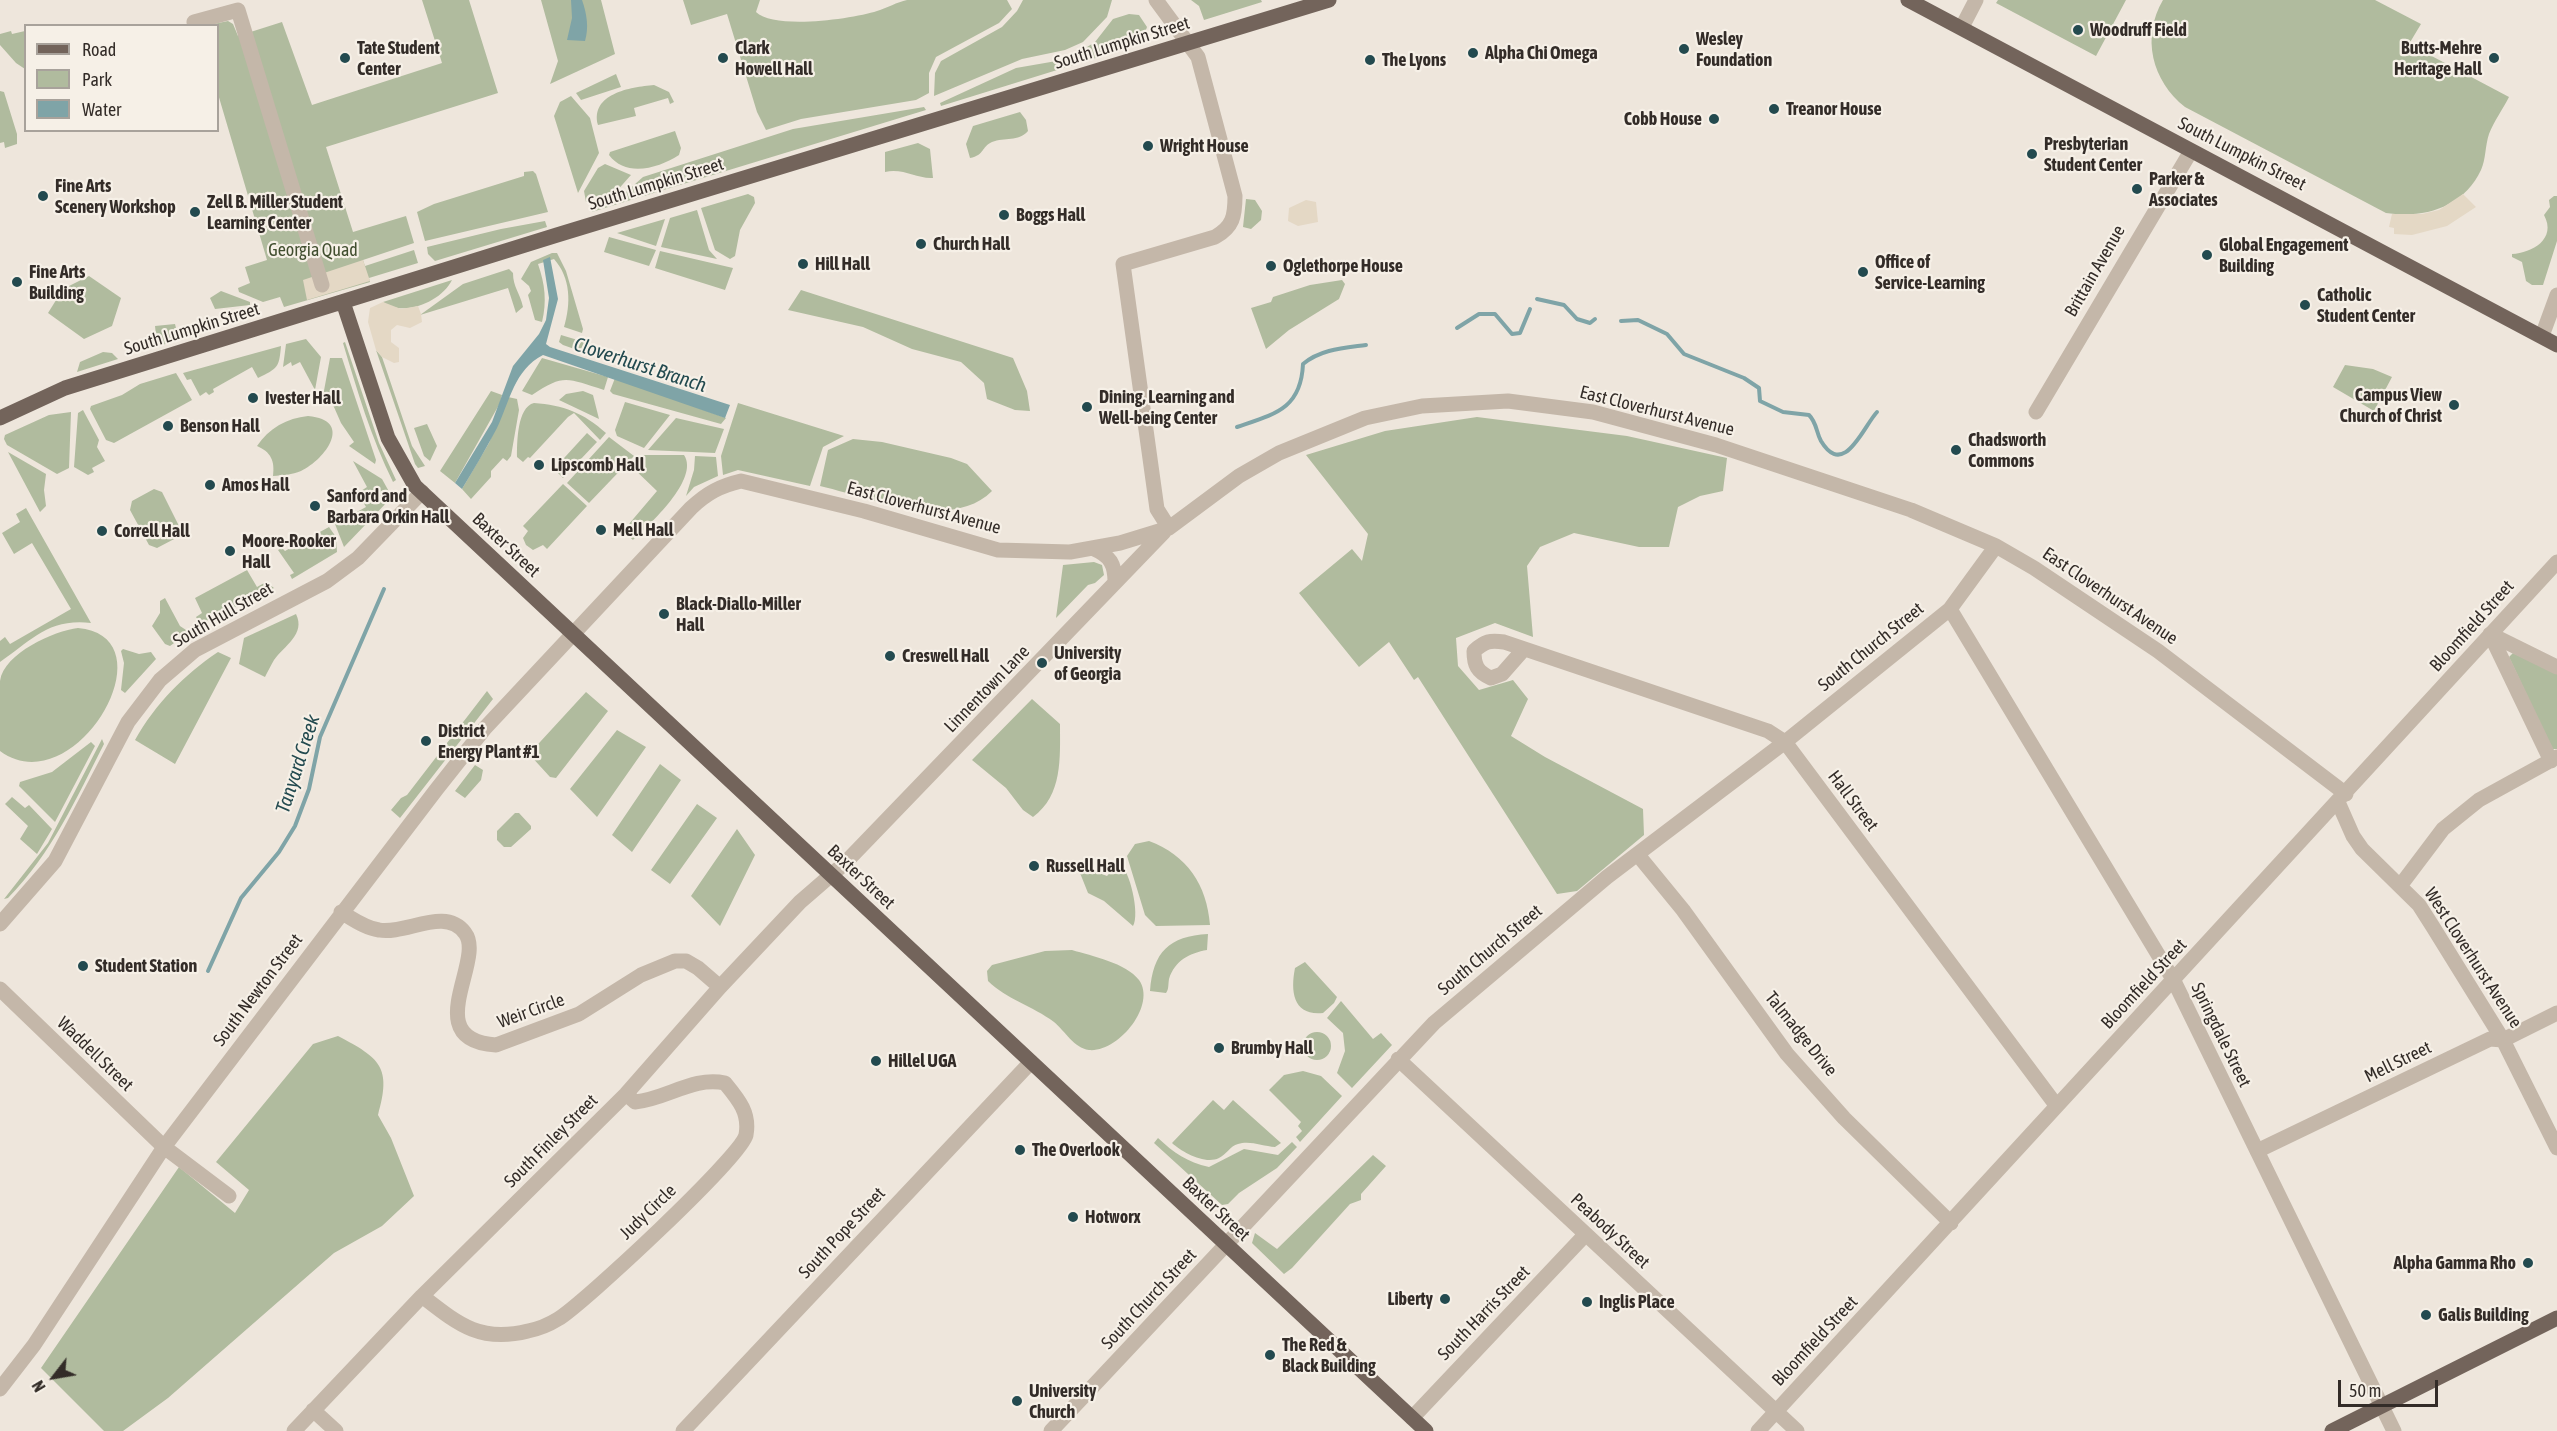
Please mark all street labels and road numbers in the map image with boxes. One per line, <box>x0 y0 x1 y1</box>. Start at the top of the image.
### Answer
street label: South Lumpkin Street <box>1052 12 1192 74</box>
street label: South Lumpkin Street <box>2175 112 2309 196</box>
street label: South Lumpkin Street <box>586 153 726 215</box>
street label: Brittain Avenue <box>2060 221 2130 321</box>
street label: South Lumpkin Street <box>122 298 262 360</box>
street label: East Cloverhurst Avenue <box>1578 381 1736 441</box>
street label: East Cloverhurst Avenue <box>845 477 1003 539</box>
street label: Baxter Street <box>468 508 544 582</box>
street label: East Cloverhurst Avenue <box>2038 543 2182 649</box>
street label: Bloomfield Street <box>2425 576 2519 676</box>
street label: South Hull Street <box>169 578 277 652</box>
street label: South Church Street <box>1814 598 1928 696</box>
street label: Linnentown Lane <box>940 641 1034 737</box>
street label: Hall Street <box>1823 766 1883 836</box>
street label: Baxter Street <box>823 840 899 914</box>
street label: West Cloverhurst Avenue <box>2420 884 2526 1032</box>
street label: South Church Street <box>1434 900 1546 1000</box>
street label: South Newton Street <box>209 930 307 1050</box>
street label: Bloomfield Street <box>2097 934 2191 1034</box>
street label: Springdale Street <box>2186 979 2256 1091</box>
street label: Talmadge Drive <box>1760 987 1842 1081</box>
street label: Weir Circle <box>495 989 567 1033</box>
street label: Waddell Street <box>52 1012 138 1096</box>
street label: Mell Street <box>2361 1037 2435 1087</box>
street label: South Finley Street <box>500 1090 602 1192</box>
street label: Baxter Street <box>1178 1172 1254 1246</box>
street label: Judy Circle <box>615 1180 681 1244</box>
street label: South Pope Street <box>794 1183 890 1283</box>
street label: Peabody Street <box>1566 1189 1654 1273</box>
street label: South Church Street <box>1097 1244 1201 1354</box>
street label: South Harris Street <box>1434 1261 1534 1365</box>
street label: Bloomfield Street <box>1768 1291 1862 1391</box>

